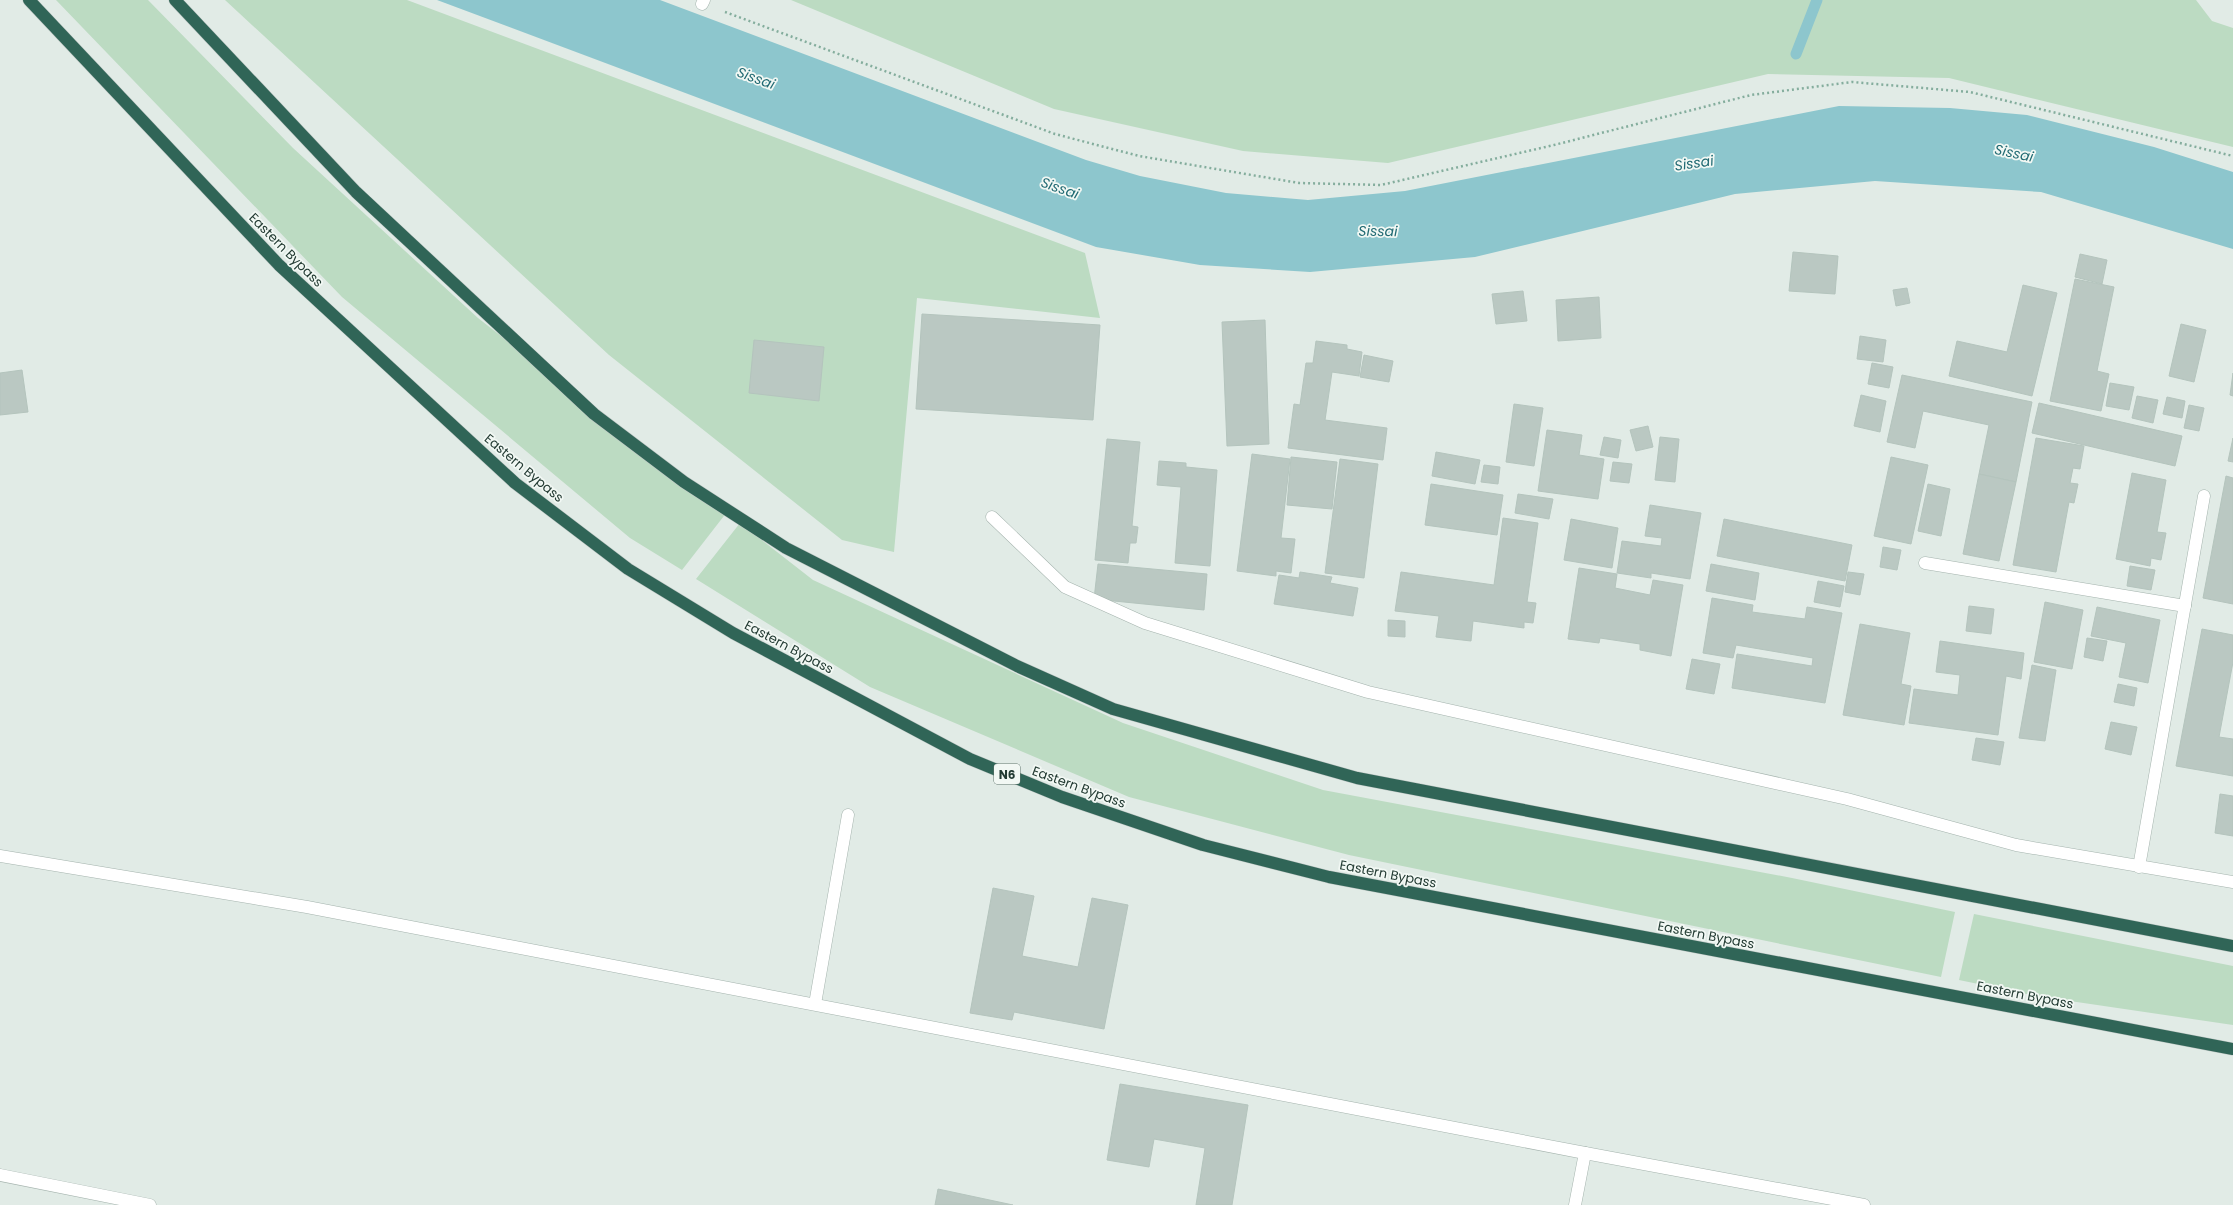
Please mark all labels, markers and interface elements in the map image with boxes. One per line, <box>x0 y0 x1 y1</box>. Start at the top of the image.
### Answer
water label: Sissai <box>734 62 778 94</box>
water label: Sissai <box>1993 139 2036 167</box>
water label: Sissai <box>1673 150 1715 176</box>
water label: Sissai <box>1038 172 1082 204</box>
street label: Eastern Bypass <box>245 209 328 292</box>
water label: Sissai <box>1358 221 1398 241</box>
street label: Eastern Bypass <box>480 429 568 507</box>
street label: Eastern Bypass <box>741 616 837 679</box>
street label: Eastern Bypass <box>1030 761 1129 813</box>
road number: N6 <box>994 764 1020 784</box>
street label: Eastern Bypass <box>1338 855 1438 893</box>
street label: Eastern Bypass <box>1656 916 1756 954</box>
street label: Eastern Bypass <box>1975 976 2075 1014</box>

